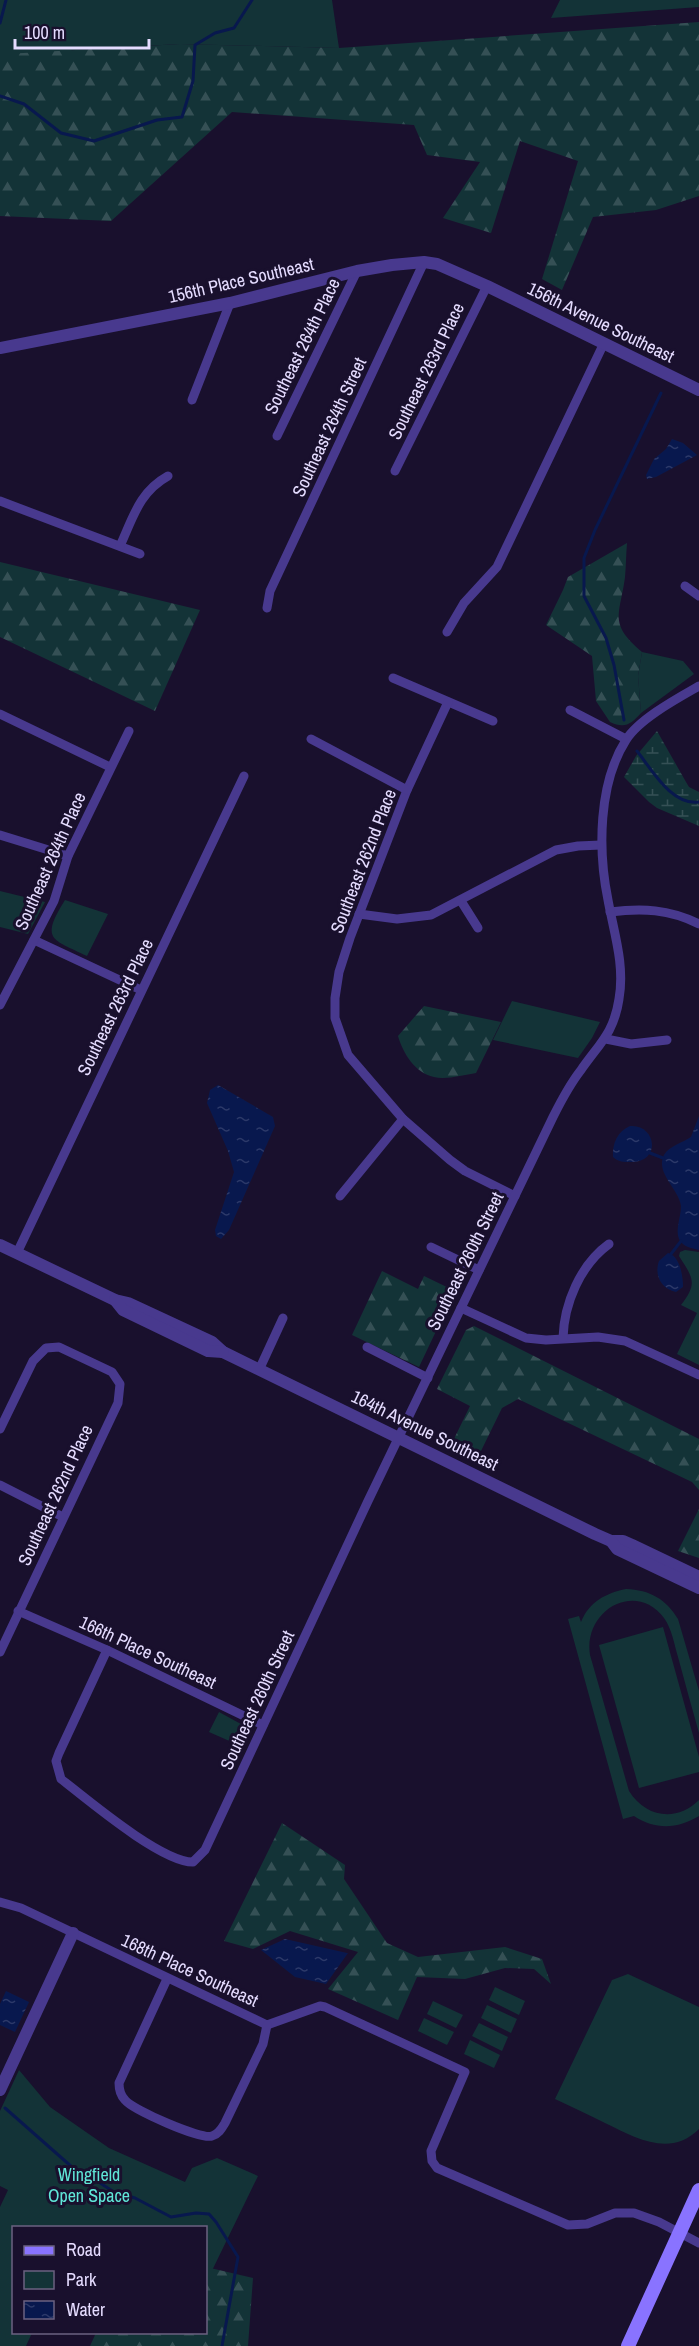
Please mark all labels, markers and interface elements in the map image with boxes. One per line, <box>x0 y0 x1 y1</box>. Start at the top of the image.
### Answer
scale bar <box>15 12 148 50</box>
text: 100 m <box>24 20 65 45</box>
street label: 156th Place Southeast <box>166 251 316 309</box>
street label: Southeast 264th Place <box>258 274 346 418</box>
street label: 156th Avenue Southeast <box>523 276 679 368</box>
street label: Southeast 263rd Place <box>382 298 470 444</box>
street label: Southeast 264th Street <box>286 353 372 501</box>
street label: Southeast 262nd Place <box>324 785 402 937</box>
street label: Southeast 264th Place <box>8 788 92 934</box>
street label: Southeast 263rd Place <box>71 934 159 1080</box>
street label: Southeast 260th Street <box>421 1188 509 1334</box>
street label: 164th Avenue Southeast <box>347 1384 503 1476</box>
street label: Southeast 262nd Place <box>11 1421 99 1569</box>
street label: 166th Place Southeast <box>75 1609 221 1695</box>
street label: Southeast 260th Street <box>214 1626 300 1774</box>
street label: 168th Place Southeast <box>117 1927 263 2013</box>
park label: Wingfield Open Space <box>48 2162 130 2208</box>
legend <box>12 2226 207 2334</box>
text: Road <box>66 2237 101 2262</box>
text: Park <box>66 2267 97 2292</box>
text: Water <box>66 2297 105 2322</box>

